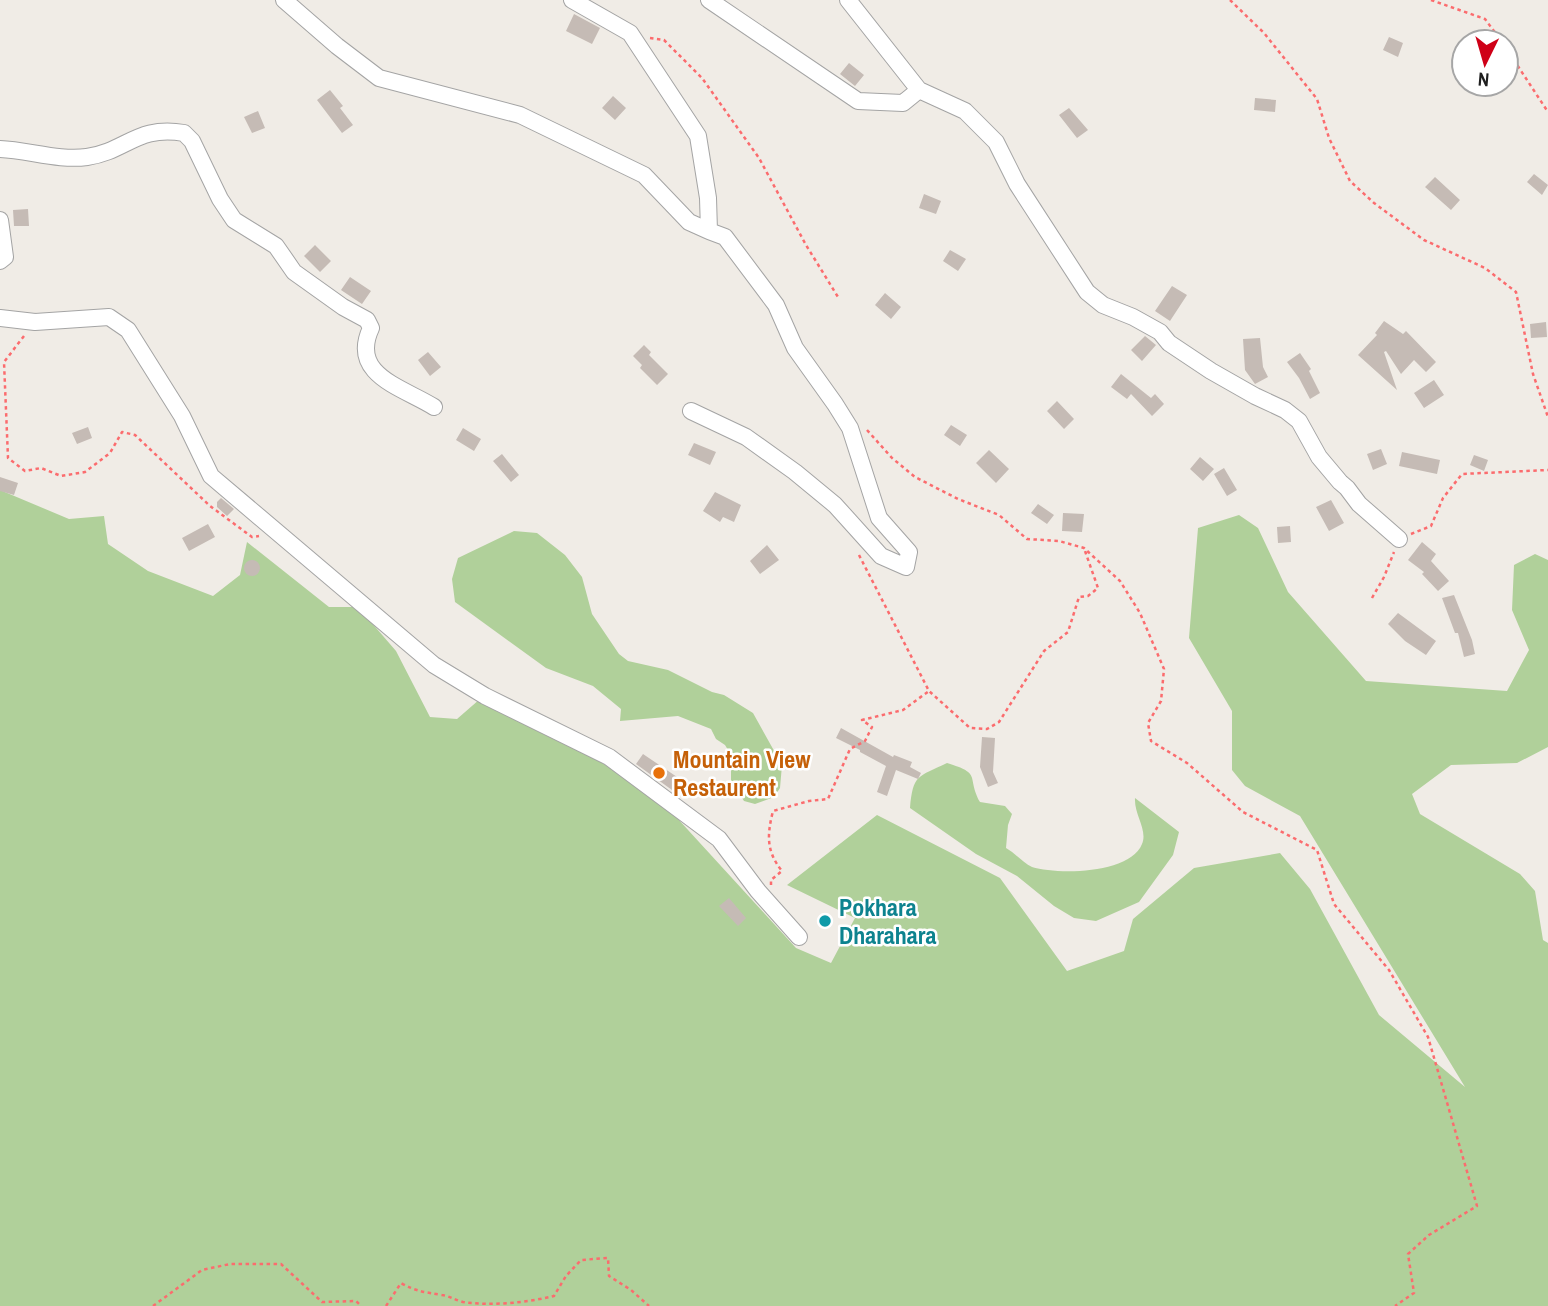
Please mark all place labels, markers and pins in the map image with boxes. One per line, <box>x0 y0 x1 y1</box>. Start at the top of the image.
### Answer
place label: Mountain View Restaurent <box>673 743 811 803</box>
marker: Mountain View Restaurent <box>651 765 667 781</box>
place label: Pokhara Dharahara <box>839 891 936 951</box>
marker: Pokhara Dharahara <box>817 913 833 929</box>

